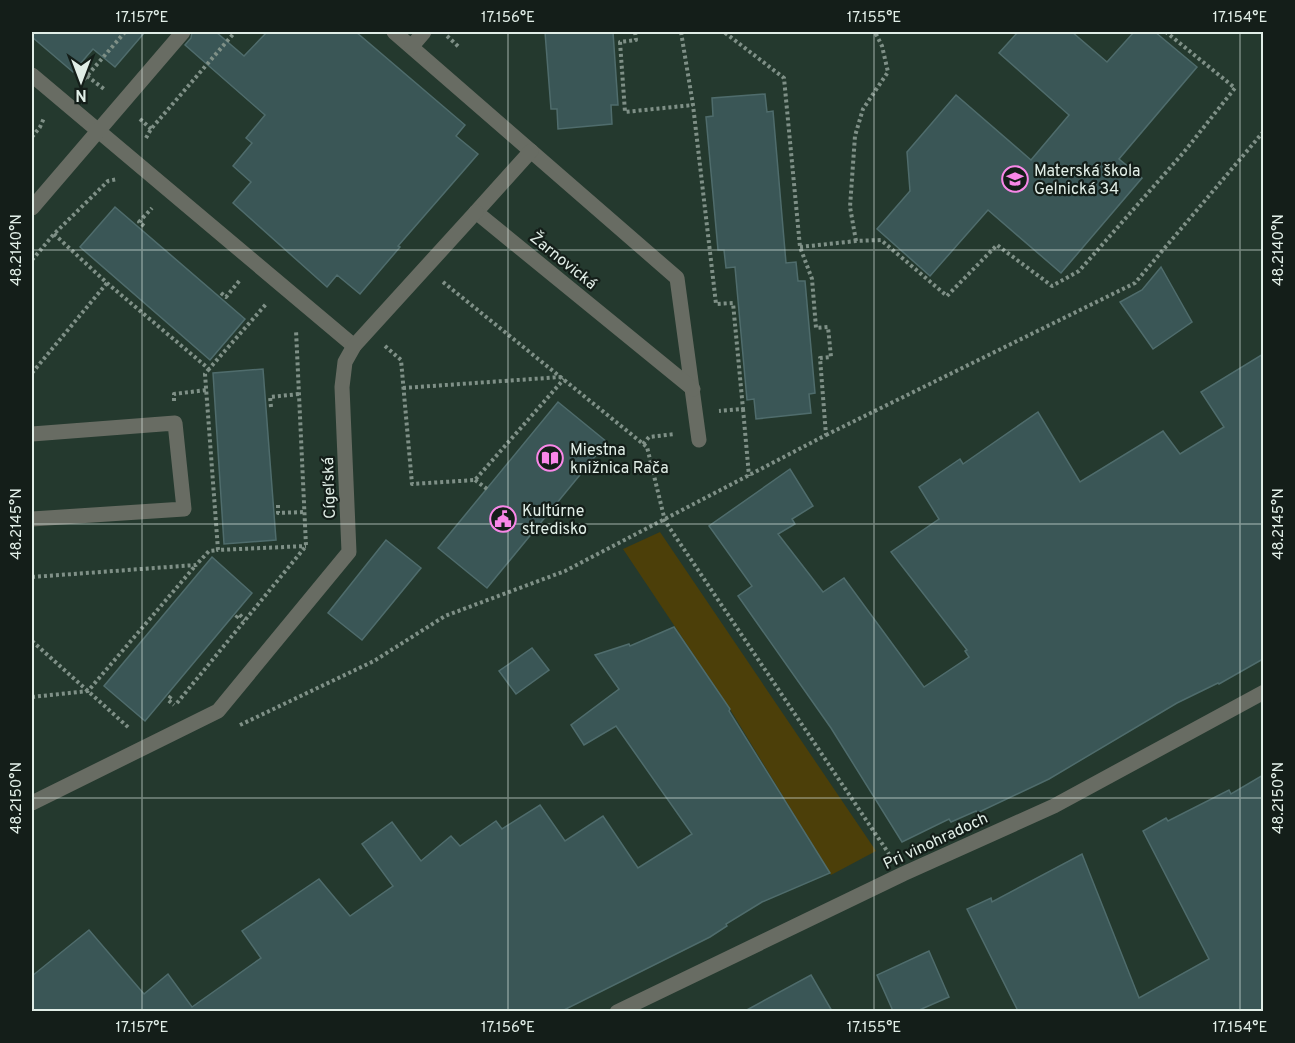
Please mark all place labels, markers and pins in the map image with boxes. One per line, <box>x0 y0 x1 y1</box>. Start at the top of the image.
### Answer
place label: Materská škola Gelnická 34 <box>1034 162 1141 200</box>
school or university icon: Materská škola Gelnická 34 <box>1000 164 1030 194</box>
place label: Miestna knižnica Rača <box>570 441 669 479</box>
library icon: Miestna knižnica Rača <box>535 443 565 473</box>
place label: Kultúrne stredisko <box>522 502 587 540</box>
public building icon: Kultúrne stredisko <box>488 504 518 534</box>

